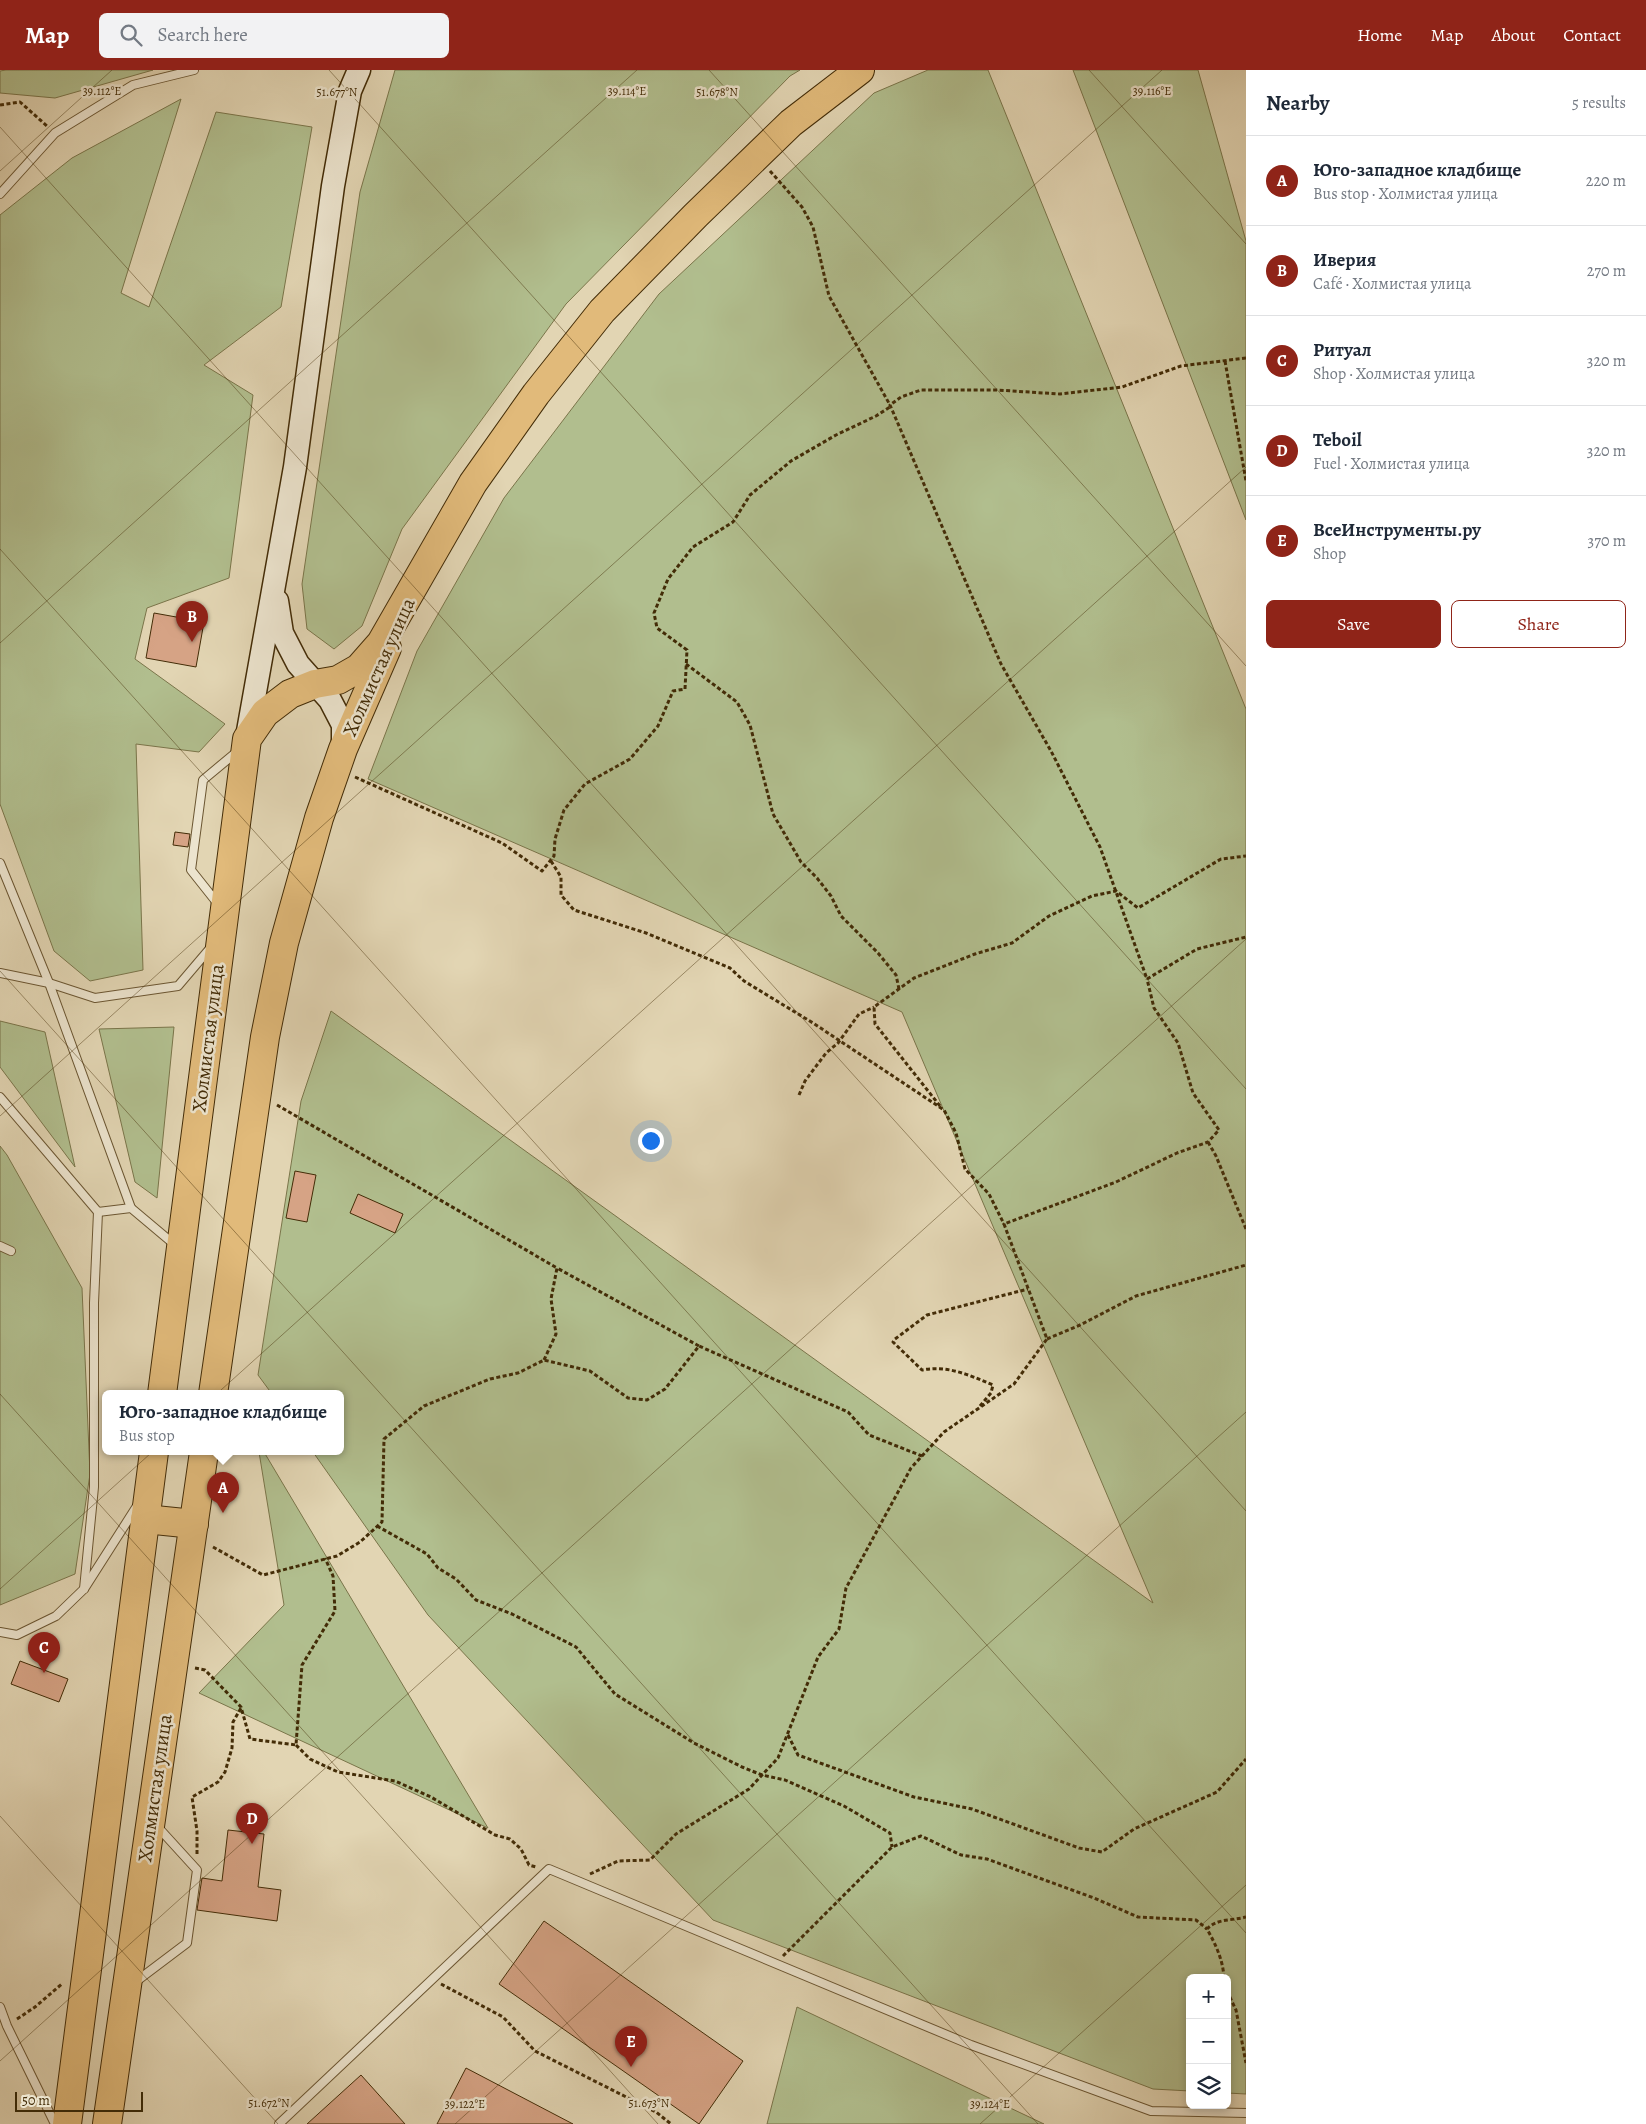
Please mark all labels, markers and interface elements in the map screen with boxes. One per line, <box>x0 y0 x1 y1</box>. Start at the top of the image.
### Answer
search box <box>99 13 449 58</box>
text: Map <box>25 19 69 51</box>
icon: search <box>117 21 145 49</box>
text: Search here <box>157 22 248 48</box>
text: Home <box>1357 23 1402 47</box>
text: Map <box>1430 23 1463 47</box>
text: About <box>1491 23 1535 47</box>
text: Contact <box>1563 23 1621 47</box>
text: 39.112°E <box>83 83 121 99</box>
text: 39.114°E <box>608 83 646 99</box>
text: 39.116°E <box>1133 83 1171 99</box>
text: 51.677°N <box>317 84 358 100</box>
text: 51.678°N <box>696 84 738 100</box>
text: Nearby <box>1266 89 1329 117</box>
text: 5 results <box>1572 92 1626 114</box>
text: Юго-западное кладбище <box>1313 157 1521 183</box>
text: A <box>1277 170 1287 192</box>
text: 220 m <box>1586 170 1626 192</box>
text: Bus stop · Холмистая улица <box>1313 183 1498 205</box>
text: Иверия <box>1313 247 1376 273</box>
text: B <box>1277 260 1287 282</box>
text: 270 m <box>1587 260 1626 282</box>
text: Café · Холмистая улица <box>1313 273 1471 295</box>
text: Ритуал <box>1313 337 1372 363</box>
text: C <box>1277 350 1287 372</box>
text: 320 m <box>1587 350 1626 372</box>
text: Shop · Холмистая улица <box>1313 363 1475 385</box>
text: Teboil <box>1313 427 1362 453</box>
text: D <box>1276 440 1288 462</box>
text: 320 m <box>1587 440 1626 462</box>
text: Fuel · Холмистая улица <box>1313 453 1470 475</box>
text: ВсеИнструменты.ру <box>1313 517 1481 543</box>
text: E <box>1277 530 1287 552</box>
text: 370 m <box>1588 530 1626 552</box>
text: Shop <box>1313 543 1346 565</box>
street label: Холмистая улица <box>336 593 422 741</box>
button: Save <box>1266 600 1441 648</box>
button: Share <box>1451 600 1626 648</box>
pin: B <box>176 601 208 642</box>
street label: Холмистая улица <box>186 962 231 1114</box>
your location <box>638 1128 664 1154</box>
popup <box>102 1390 344 1455</box>
text: Юго-западное кладбище <box>119 1399 327 1425</box>
text: Bus stop <box>119 1425 175 1447</box>
pin: A <box>207 1472 239 1513</box>
pin: C <box>28 1632 60 1673</box>
street label: Холмистая улица <box>131 1712 179 1864</box>
pin: D <box>236 1803 268 1844</box>
map controls <box>1186 1974 1231 2109</box>
button: + <box>1186 1974 1231 2019</box>
button: − <box>1186 2019 1231 2064</box>
pin: E <box>615 2026 647 2067</box>
button: layers <box>1186 2064 1231 2109</box>
scale bar <box>15 2089 142 2112</box>
text: 50 m <box>22 2091 50 2110</box>
text: 51.672°N <box>248 2095 290 2111</box>
text: 51.673°N <box>629 2095 670 2111</box>
text: 39.122°E <box>445 2096 485 2112</box>
text: 39.124°E <box>970 2096 1010 2112</box>

